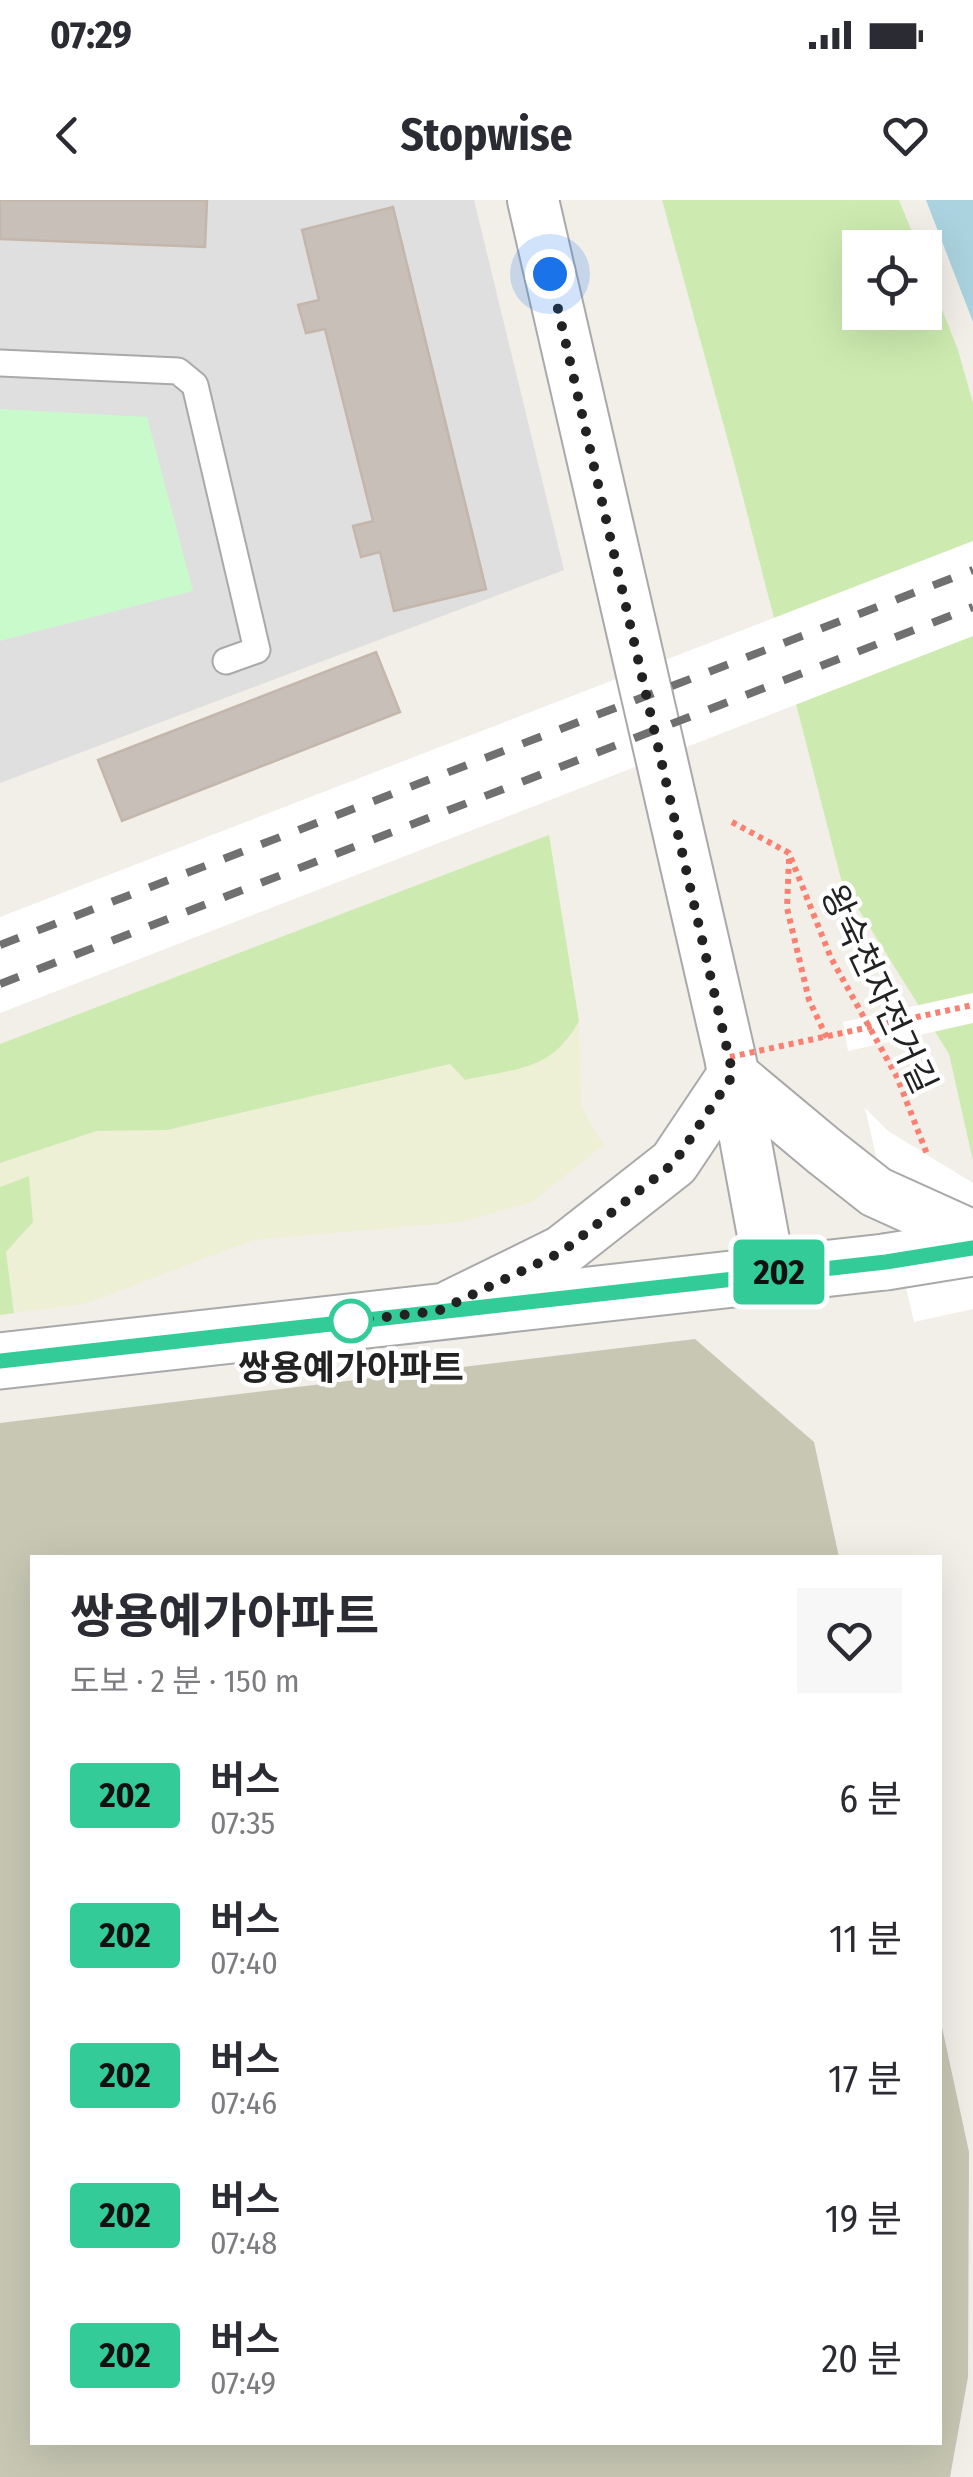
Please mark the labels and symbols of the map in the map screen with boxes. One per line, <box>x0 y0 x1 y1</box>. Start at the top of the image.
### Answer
your location <box>525 249 575 299</box>
street label: 왕숙천자전거길 <box>812 878 946 1100</box>
line badge: 202 <box>722 1240 836 1304</box>
marker: 쌍용예가아파트 <box>330 1300 372 1342</box>
place label: 쌍용예가아파트 <box>238 1347 464 1389</box>

